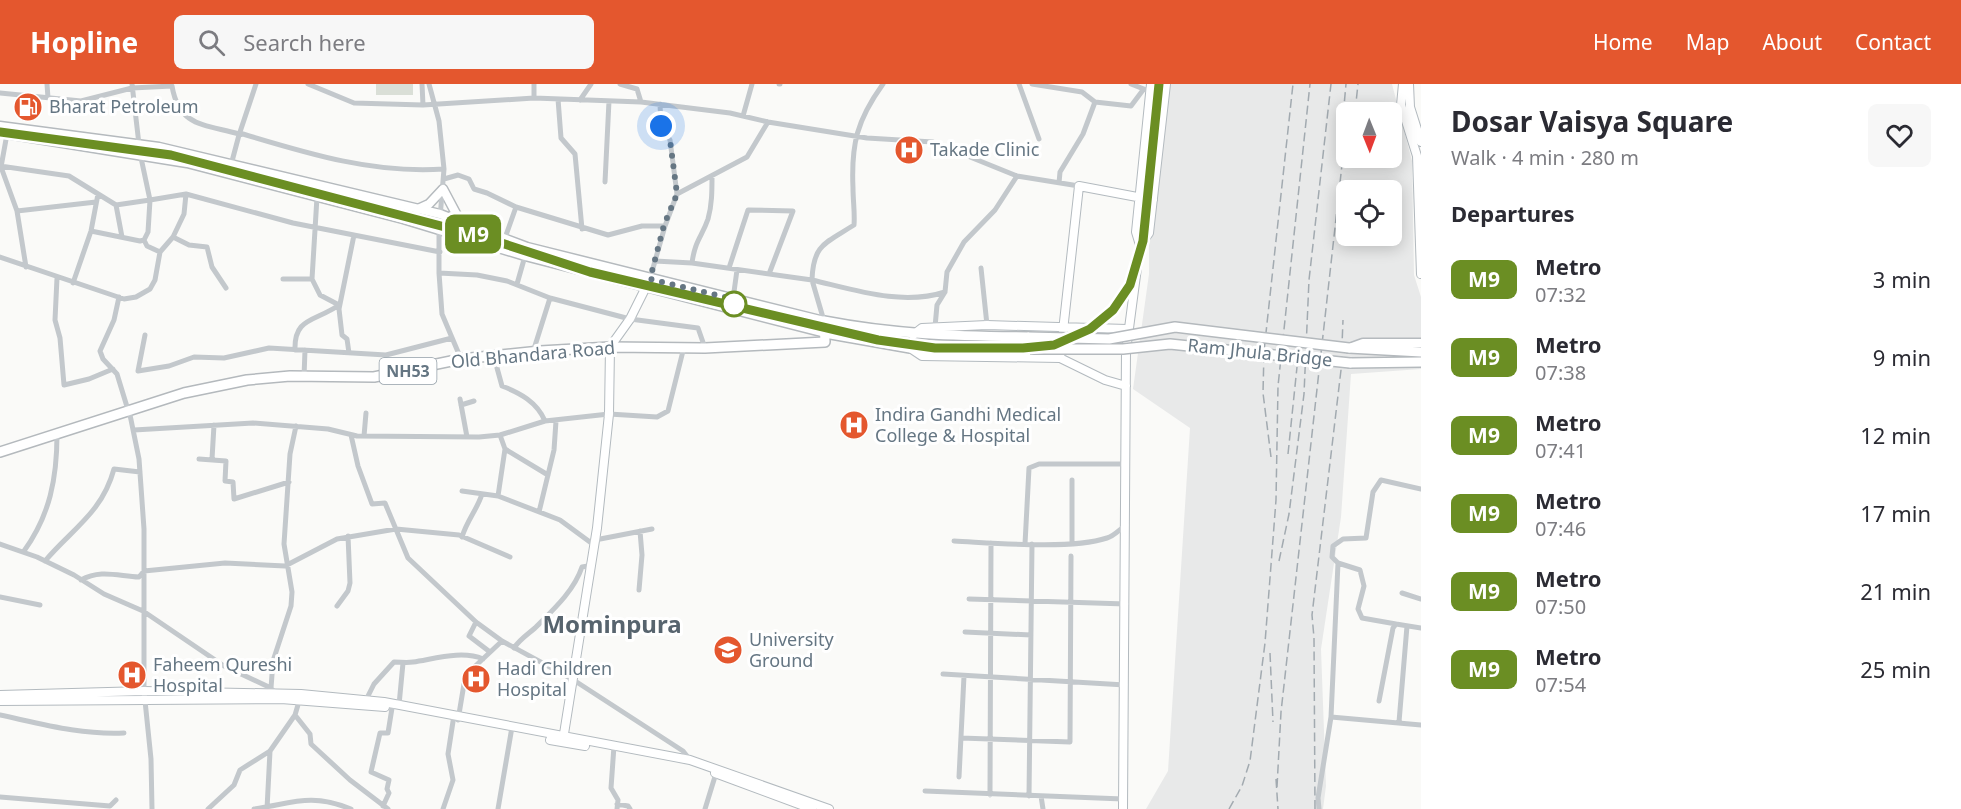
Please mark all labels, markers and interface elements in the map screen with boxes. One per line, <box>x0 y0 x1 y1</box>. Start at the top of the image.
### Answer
search box <box>174 15 594 69</box>
text: Hopline <box>30 23 138 61</box>
icon: search <box>195 26 228 59</box>
text: Search here <box>243 27 366 57</box>
text: Home <box>1593 28 1653 56</box>
text: Map <box>1686 28 1729 56</box>
text: About <box>1762 28 1822 56</box>
text: Contact <box>1855 28 1931 56</box>
fuel station icon: Bharat Petroleum <box>12 91 44 123</box>
place label: Bharat Petroleum <box>49 94 199 118</box>
north arrow <box>1336 102 1402 168</box>
map controls <box>1336 102 1402 246</box>
text: Dosar Vaisya Square <box>1451 102 1733 140</box>
button: heart <box>1868 104 1931 167</box>
your location <box>646 111 676 141</box>
hospital icon: Takade Clinic <box>893 134 925 166</box>
place label: Takade Clinic <box>930 137 1040 161</box>
text: Walk · 4 min · 280 m <box>1451 144 1639 171</box>
button: locate <box>1336 180 1402 246</box>
text: Departures <box>1451 198 1575 228</box>
line badge: M9 <box>446 214 500 254</box>
text: M9 <box>457 220 489 248</box>
text: Metro <box>1535 251 1602 281</box>
text: 3 min <box>1873 264 1931 294</box>
text: M9 <box>1468 265 1500 293</box>
text: 07:32 <box>1535 281 1586 308</box>
unlabelled marker <box>721 291 747 317</box>
text: Metro <box>1535 329 1602 359</box>
street label: Ram Jhula Bridge <box>1187 332 1334 372</box>
street label: Old Bhandara Road <box>450 335 616 373</box>
text: 9 min <box>1873 342 1931 372</box>
text: M9 <box>1468 343 1500 371</box>
road number: NH53 <box>380 358 436 384</box>
text: 07:38 <box>1535 359 1586 386</box>
place label: Indira Gandhi Medical College & Hospital <box>875 402 1061 447</box>
text: Metro <box>1535 407 1602 437</box>
hospital icon: Indira Gandhi Medical College & Hospital <box>838 409 870 441</box>
text: 12 min <box>1860 420 1931 450</box>
text: M9 <box>1468 421 1500 449</box>
text: 07:41 <box>1535 437 1586 464</box>
text: Metro <box>1535 485 1602 515</box>
text: 17 min <box>1860 498 1931 528</box>
text: M9 <box>1468 499 1500 527</box>
text: 07:46 <box>1535 515 1586 542</box>
text: Metro <box>1535 563 1602 593</box>
text: 21 min <box>1860 576 1931 606</box>
text: M9 <box>1468 577 1500 605</box>
text: 07:50 <box>1535 593 1586 620</box>
district label: Mominpura <box>542 607 682 640</box>
place label: University Ground <box>749 627 834 672</box>
school or university icon: University Ground <box>712 634 744 666</box>
text: Metro <box>1535 641 1602 671</box>
place label: Faheem Qureshi Hospital <box>153 652 292 697</box>
text: 25 min <box>1860 654 1931 684</box>
text: M9 <box>1468 655 1500 683</box>
place label: Hadi Children Hospital <box>497 656 612 701</box>
hospital icon: Faheem Qureshi Hospital <box>116 659 148 691</box>
hospital icon: Hadi Children Hospital <box>460 663 492 695</box>
text: 07:54 <box>1535 671 1586 698</box>

